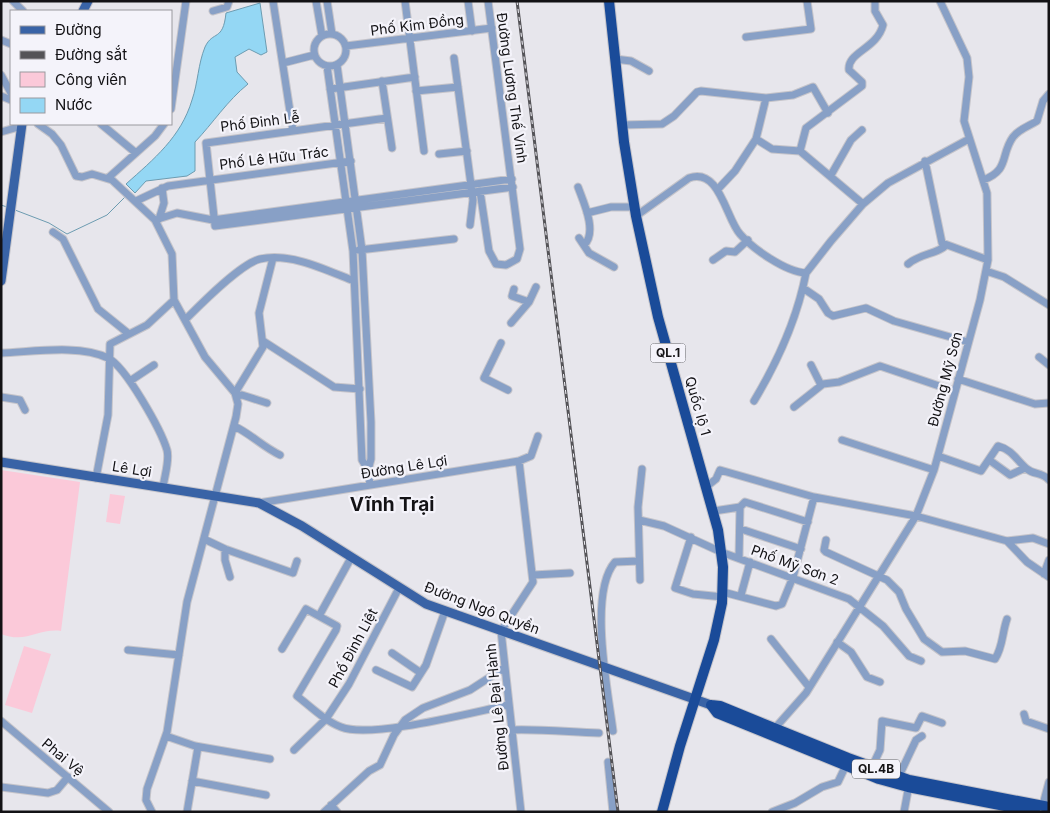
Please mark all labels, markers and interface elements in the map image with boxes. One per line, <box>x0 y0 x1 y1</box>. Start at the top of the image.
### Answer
legend <box>10 10 172 125</box>
street label: Phố Kim Đồng <box>369 10 465 39</box>
street label: Đường Lương Thế Vinh <box>494 12 531 164</box>
text: Đường <box>55 20 102 39</box>
text: Đường sắt <box>55 45 127 64</box>
text: Công viên <box>55 70 127 89</box>
text: Nước <box>55 95 93 114</box>
street label: Phố Đinh Lễ <box>219 108 300 135</box>
street label: Phố Lê Hữu Trác <box>218 142 330 173</box>
street label: Đường Mỹ Sơn <box>924 330 965 428</box>
road number: QL.1 <box>650 343 686 362</box>
street label: Quốc lộ 1 <box>682 374 715 437</box>
street label: Đường Lê Lợi <box>360 451 448 482</box>
street label: Lê Lợi <box>111 457 153 480</box>
district label: Vĩnh Trại <box>350 493 434 516</box>
street label: Phố Mỹ Sơn 2 <box>749 541 841 588</box>
street label: Đường Ngô Quyền <box>422 578 542 637</box>
street label: Phố Đinh Liệt <box>324 605 381 690</box>
street label: Đường Lê Đại Hành <box>481 643 512 771</box>
street label: Phai Vệ <box>39 734 88 779</box>
road number: QL.4B <box>852 760 900 779</box>

